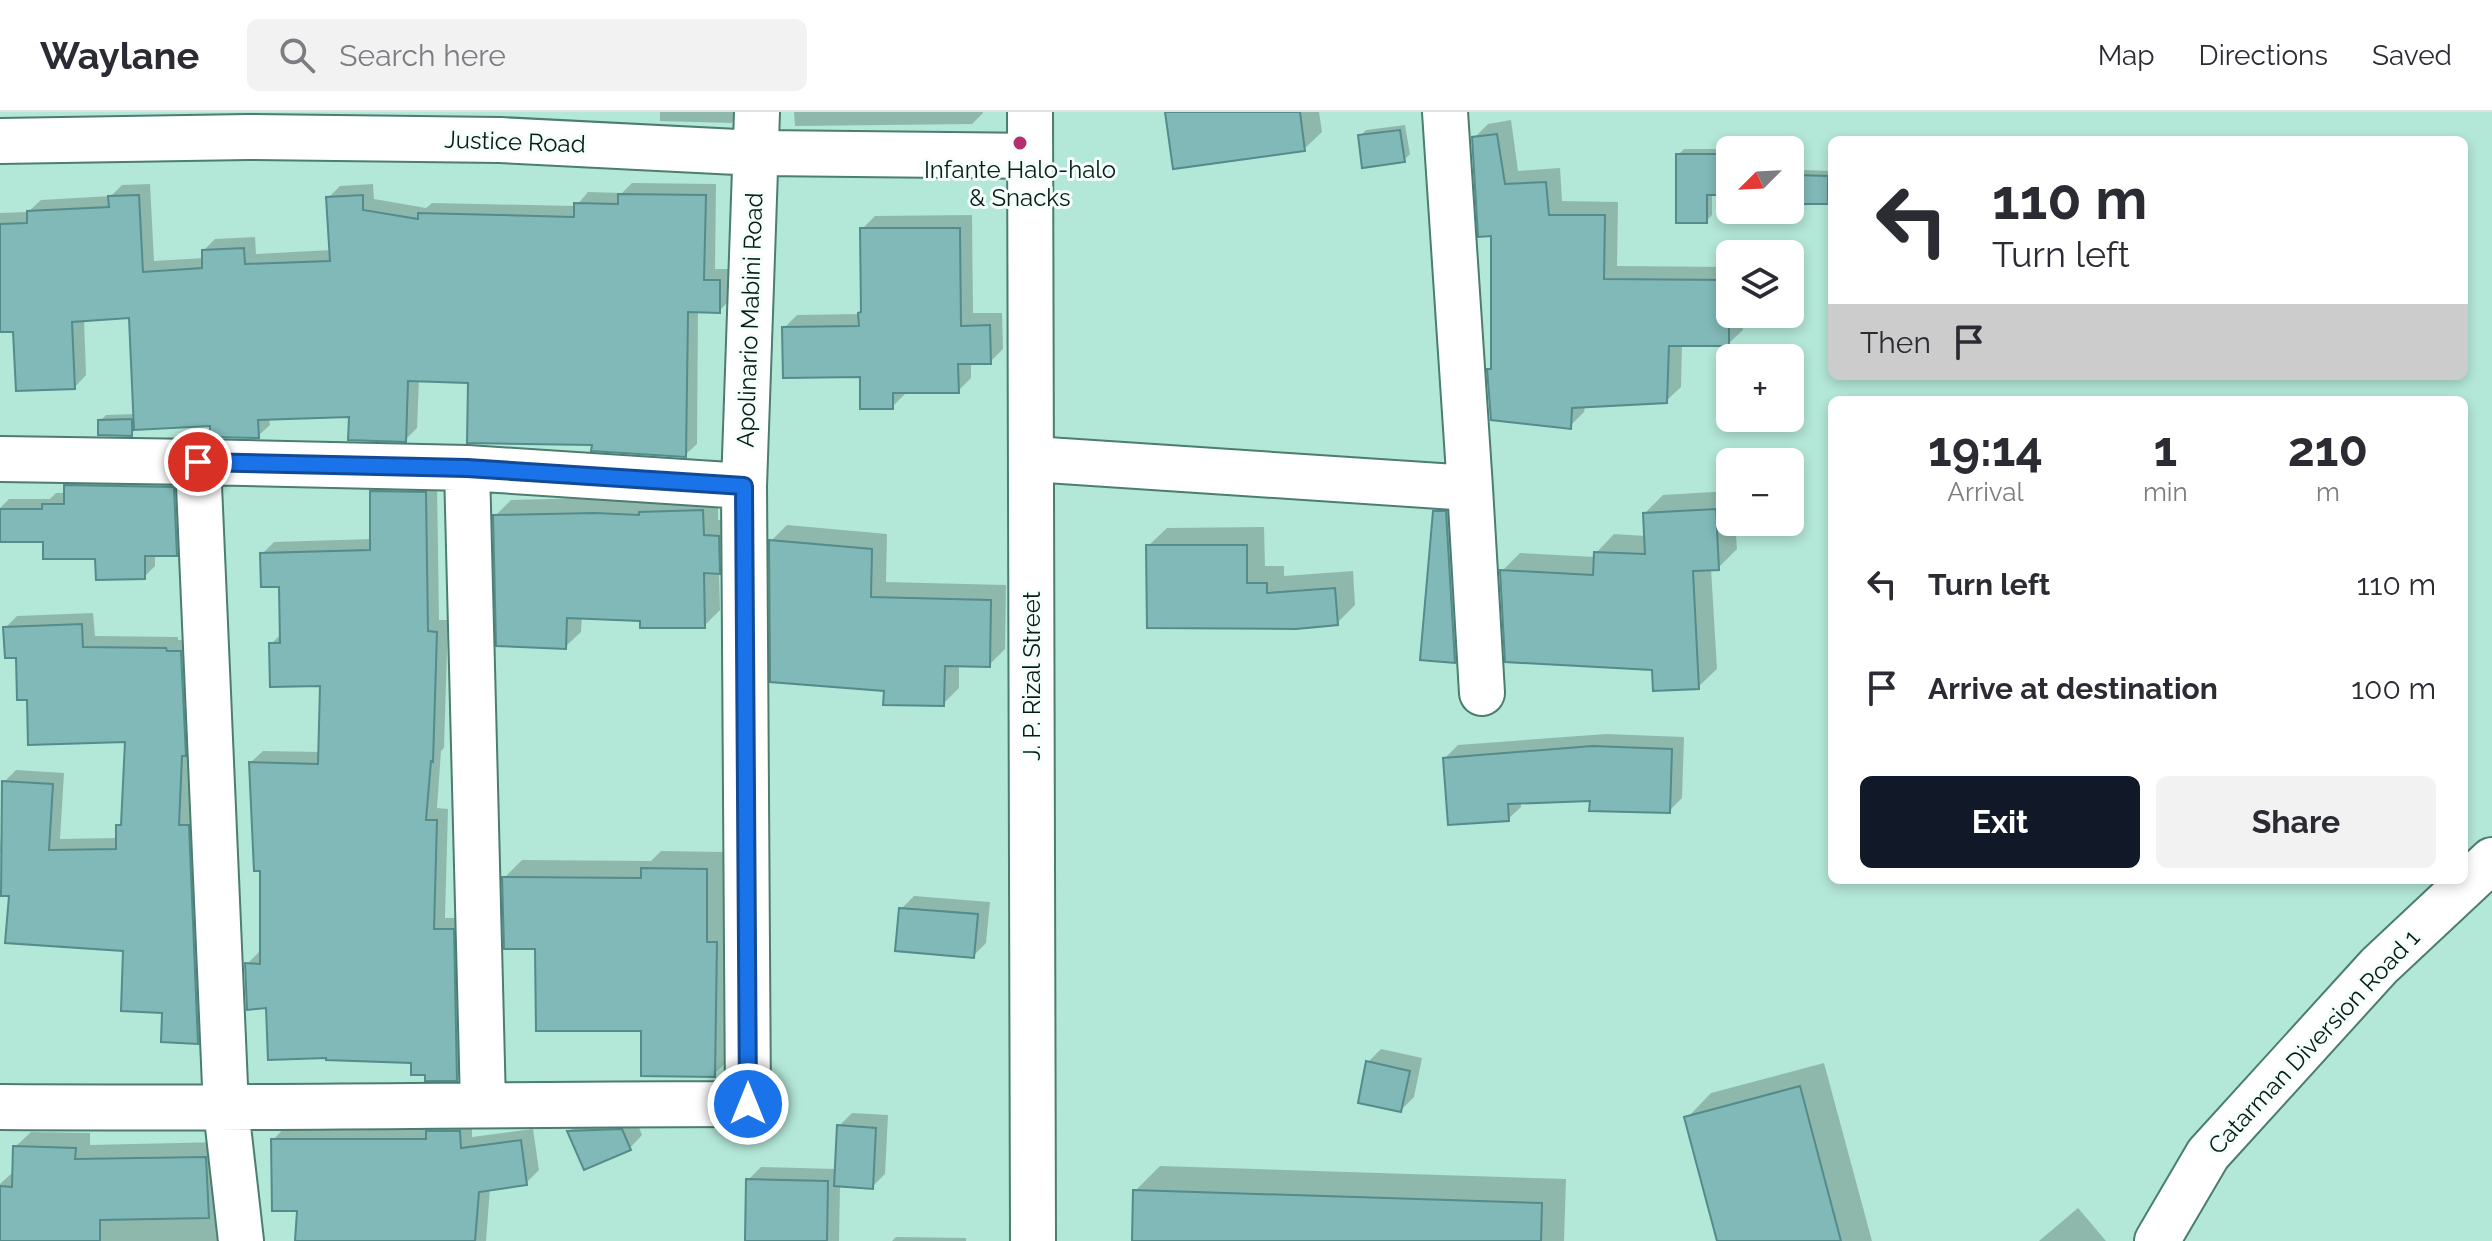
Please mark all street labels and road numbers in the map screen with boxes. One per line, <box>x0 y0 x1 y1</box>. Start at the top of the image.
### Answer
street label: Justice Road <box>444 125 586 158</box>
street label: Apolinario Mabini Road <box>731 192 768 448</box>
street label: J. P. Rizal Street <box>1017 591 1046 761</box>
street label: Catarman Diversion Road 1 <box>2202 923 2425 1160</box>

